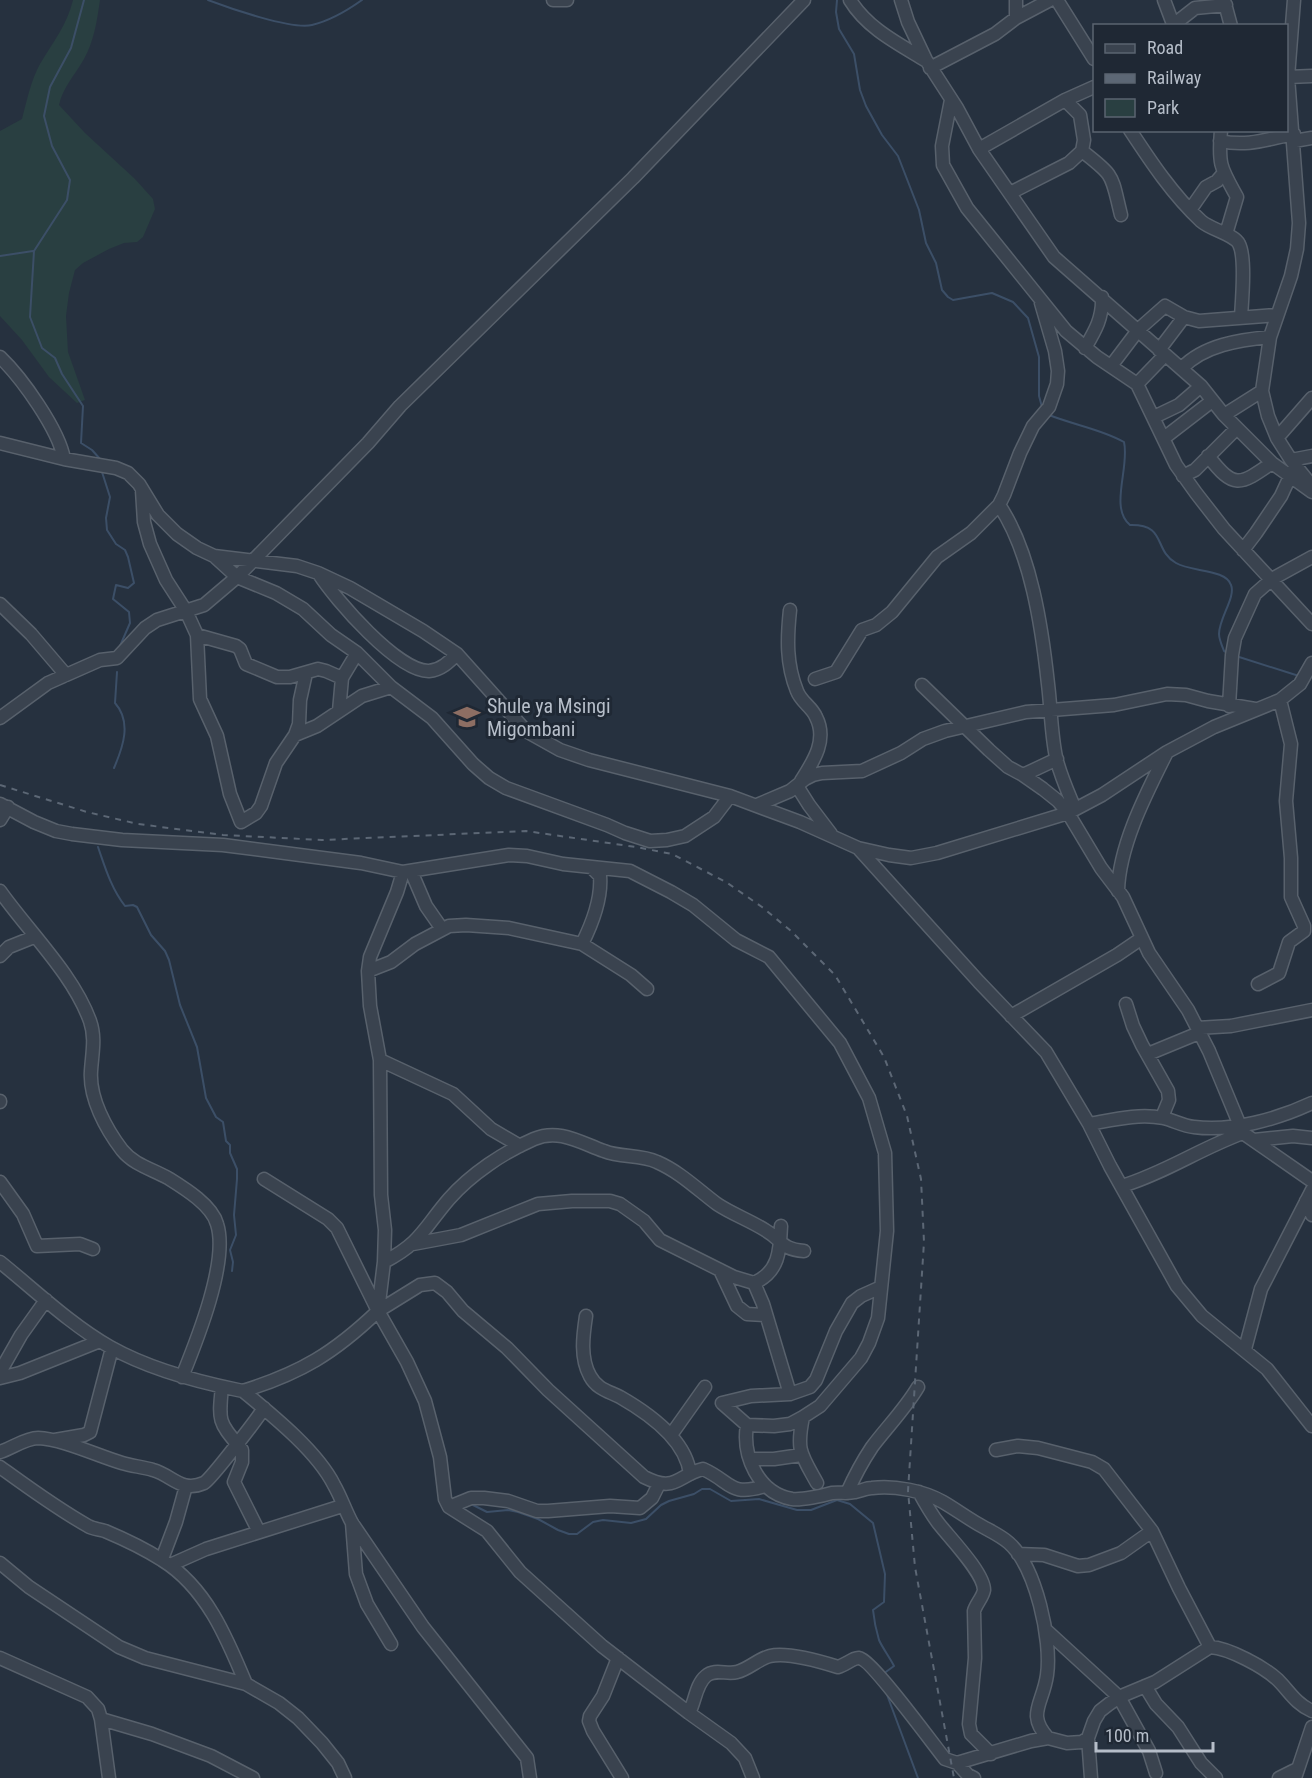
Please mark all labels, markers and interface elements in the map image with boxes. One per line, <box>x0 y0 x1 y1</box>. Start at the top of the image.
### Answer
legend <box>1093 24 1288 132</box>
text: Road <box>1147 37 1183 58</box>
text: Railway <box>1147 67 1202 88</box>
text: Park <box>1147 97 1179 118</box>
place label: Shule ya Msingi Migombani <box>487 694 611 741</box>
school or university icon: Shule ya Msingi Migombani <box>452 702 482 732</box>
scale bar <box>1096 1715 1213 1753</box>
text: 100 m <box>1105 1725 1149 1746</box>

